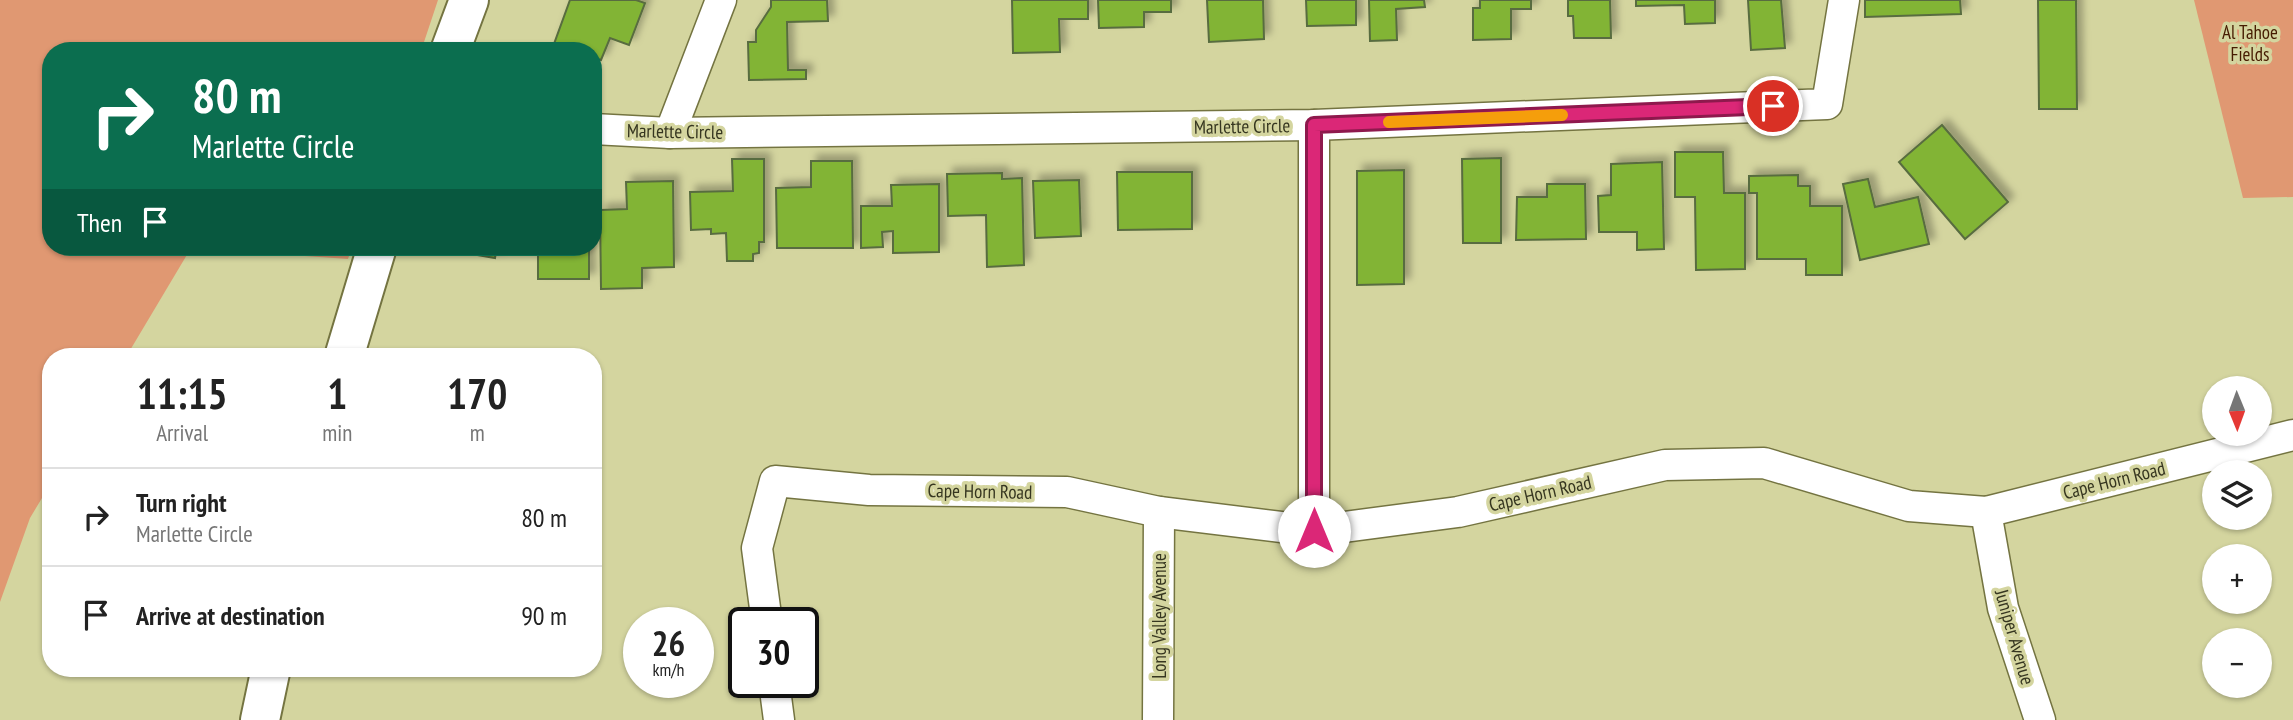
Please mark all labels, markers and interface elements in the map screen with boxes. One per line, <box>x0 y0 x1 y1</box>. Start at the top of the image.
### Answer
park label: Al Tahoe Fields <box>2222 20 2278 66</box>
text: 80 m <box>192 63 281 127</box>
icon: right <box>77 70 168 161</box>
pin <box>1743 76 1803 136</box>
icon: arrive <box>1754 87 1792 125</box>
street label: Marlette Circle <box>1194 113 1291 139</box>
street label: Marlette Circle <box>627 118 724 144</box>
text: Marlette Circle <box>192 125 354 167</box>
icon: arrive <box>136 203 174 241</box>
text: Then <box>77 206 122 239</box>
text: 11:15 <box>137 366 228 421</box>
text: 1 <box>327 366 347 421</box>
text: 170 <box>447 366 507 421</box>
north arrow <box>2202 376 2272 446</box>
map controls <box>2202 376 2272 698</box>
text: Arrival <box>156 418 208 447</box>
text: min <box>322 418 352 447</box>
text: m <box>470 418 485 447</box>
street label: Cape Horn Road <box>2060 456 2168 504</box>
button: layers <box>2202 460 2272 530</box>
street label: Cape Horn Road <box>1486 470 1594 516</box>
street label: Cape Horn Road <box>928 478 1032 504</box>
text: Turn right <box>136 486 227 519</box>
position arrow <box>1277 494 1351 568</box>
icon: right <box>77 498 115 536</box>
text: 80 m <box>521 501 567 534</box>
text: Marlette Circle <box>136 519 253 548</box>
button: + <box>2202 544 2272 614</box>
street label: Long Valley Avenue <box>1147 553 1171 679</box>
street label: Juniper Avenue <box>1990 586 2040 688</box>
icon: arrive <box>77 596 115 634</box>
text: Arrive at destination <box>136 599 325 632</box>
text: 90 m <box>521 599 567 632</box>
speed limit sign: 30 <box>728 607 819 698</box>
text: 26 <box>652 620 685 666</box>
button: − <box>2202 628 2272 698</box>
text: km/h <box>653 658 684 681</box>

